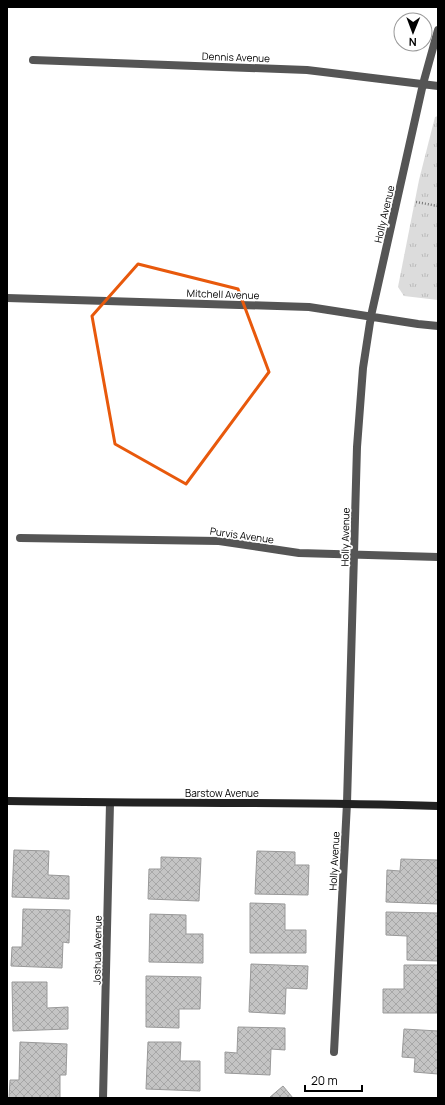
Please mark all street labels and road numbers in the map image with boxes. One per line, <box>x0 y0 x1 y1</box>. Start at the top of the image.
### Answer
street label: Dennis Avenue <box>202 49 270 65</box>
street label: Holly Avenue <box>371 184 397 244</box>
street label: Mitchell Avenue <box>186 286 260 302</box>
street label: Holly Avenue <box>337 507 353 567</box>
street label: Purvis Avenue <box>209 524 275 546</box>
street label: Barstow Avenue <box>185 786 259 800</box>
street label: Holly Avenue <box>325 831 343 891</box>
street label: Joshua Avenue <box>89 915 105 985</box>

